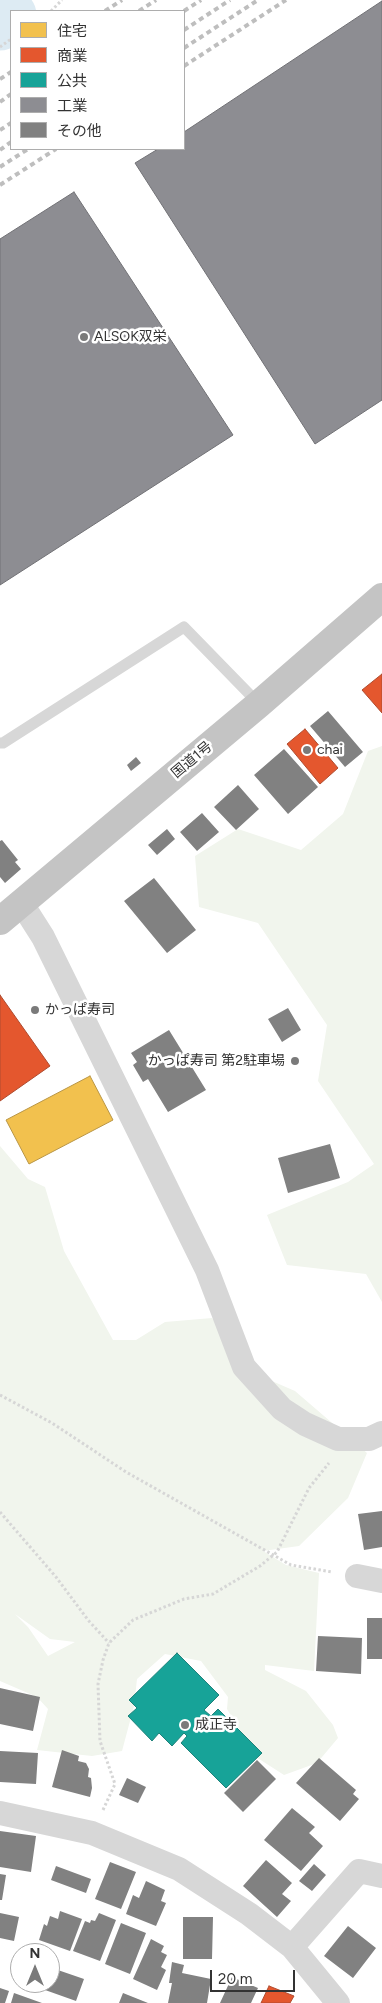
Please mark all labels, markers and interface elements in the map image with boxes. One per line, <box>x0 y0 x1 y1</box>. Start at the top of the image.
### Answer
legend <box>10 10 185 150</box>
text: 住宅 <box>57 22 87 40</box>
text: 商業 <box>57 47 87 65</box>
text: 公共 <box>57 72 87 90</box>
text: 工業 <box>57 97 87 115</box>
text: その他 <box>57 122 102 140</box>
place label: ALSOK双栄 <box>94 329 167 345</box>
marker: ALSOK双栄 <box>78 331 90 343</box>
street label: 国道1号 <box>168 738 216 782</box>
place label: chai <box>317 742 343 758</box>
marker: chai <box>301 744 313 756</box>
place label: かっぱ寿司 <box>45 1002 115 1018</box>
marker: かっぱ寿司 <box>29 1004 41 1016</box>
place label: かっぱ寿司 第2駐車場 <box>148 1053 285 1069</box>
marker: かっぱ寿司 第2駐車場 <box>289 1055 301 1067</box>
place label: 成正寺 <box>195 1717 237 1733</box>
marker: 成正寺 <box>179 1719 191 1731</box>
north arrow <box>10 1943 60 1993</box>
text: N <box>30 1945 40 1962</box>
scale bar <box>212 1960 297 1992</box>
text: 20 m <box>218 1970 252 1988</box>

